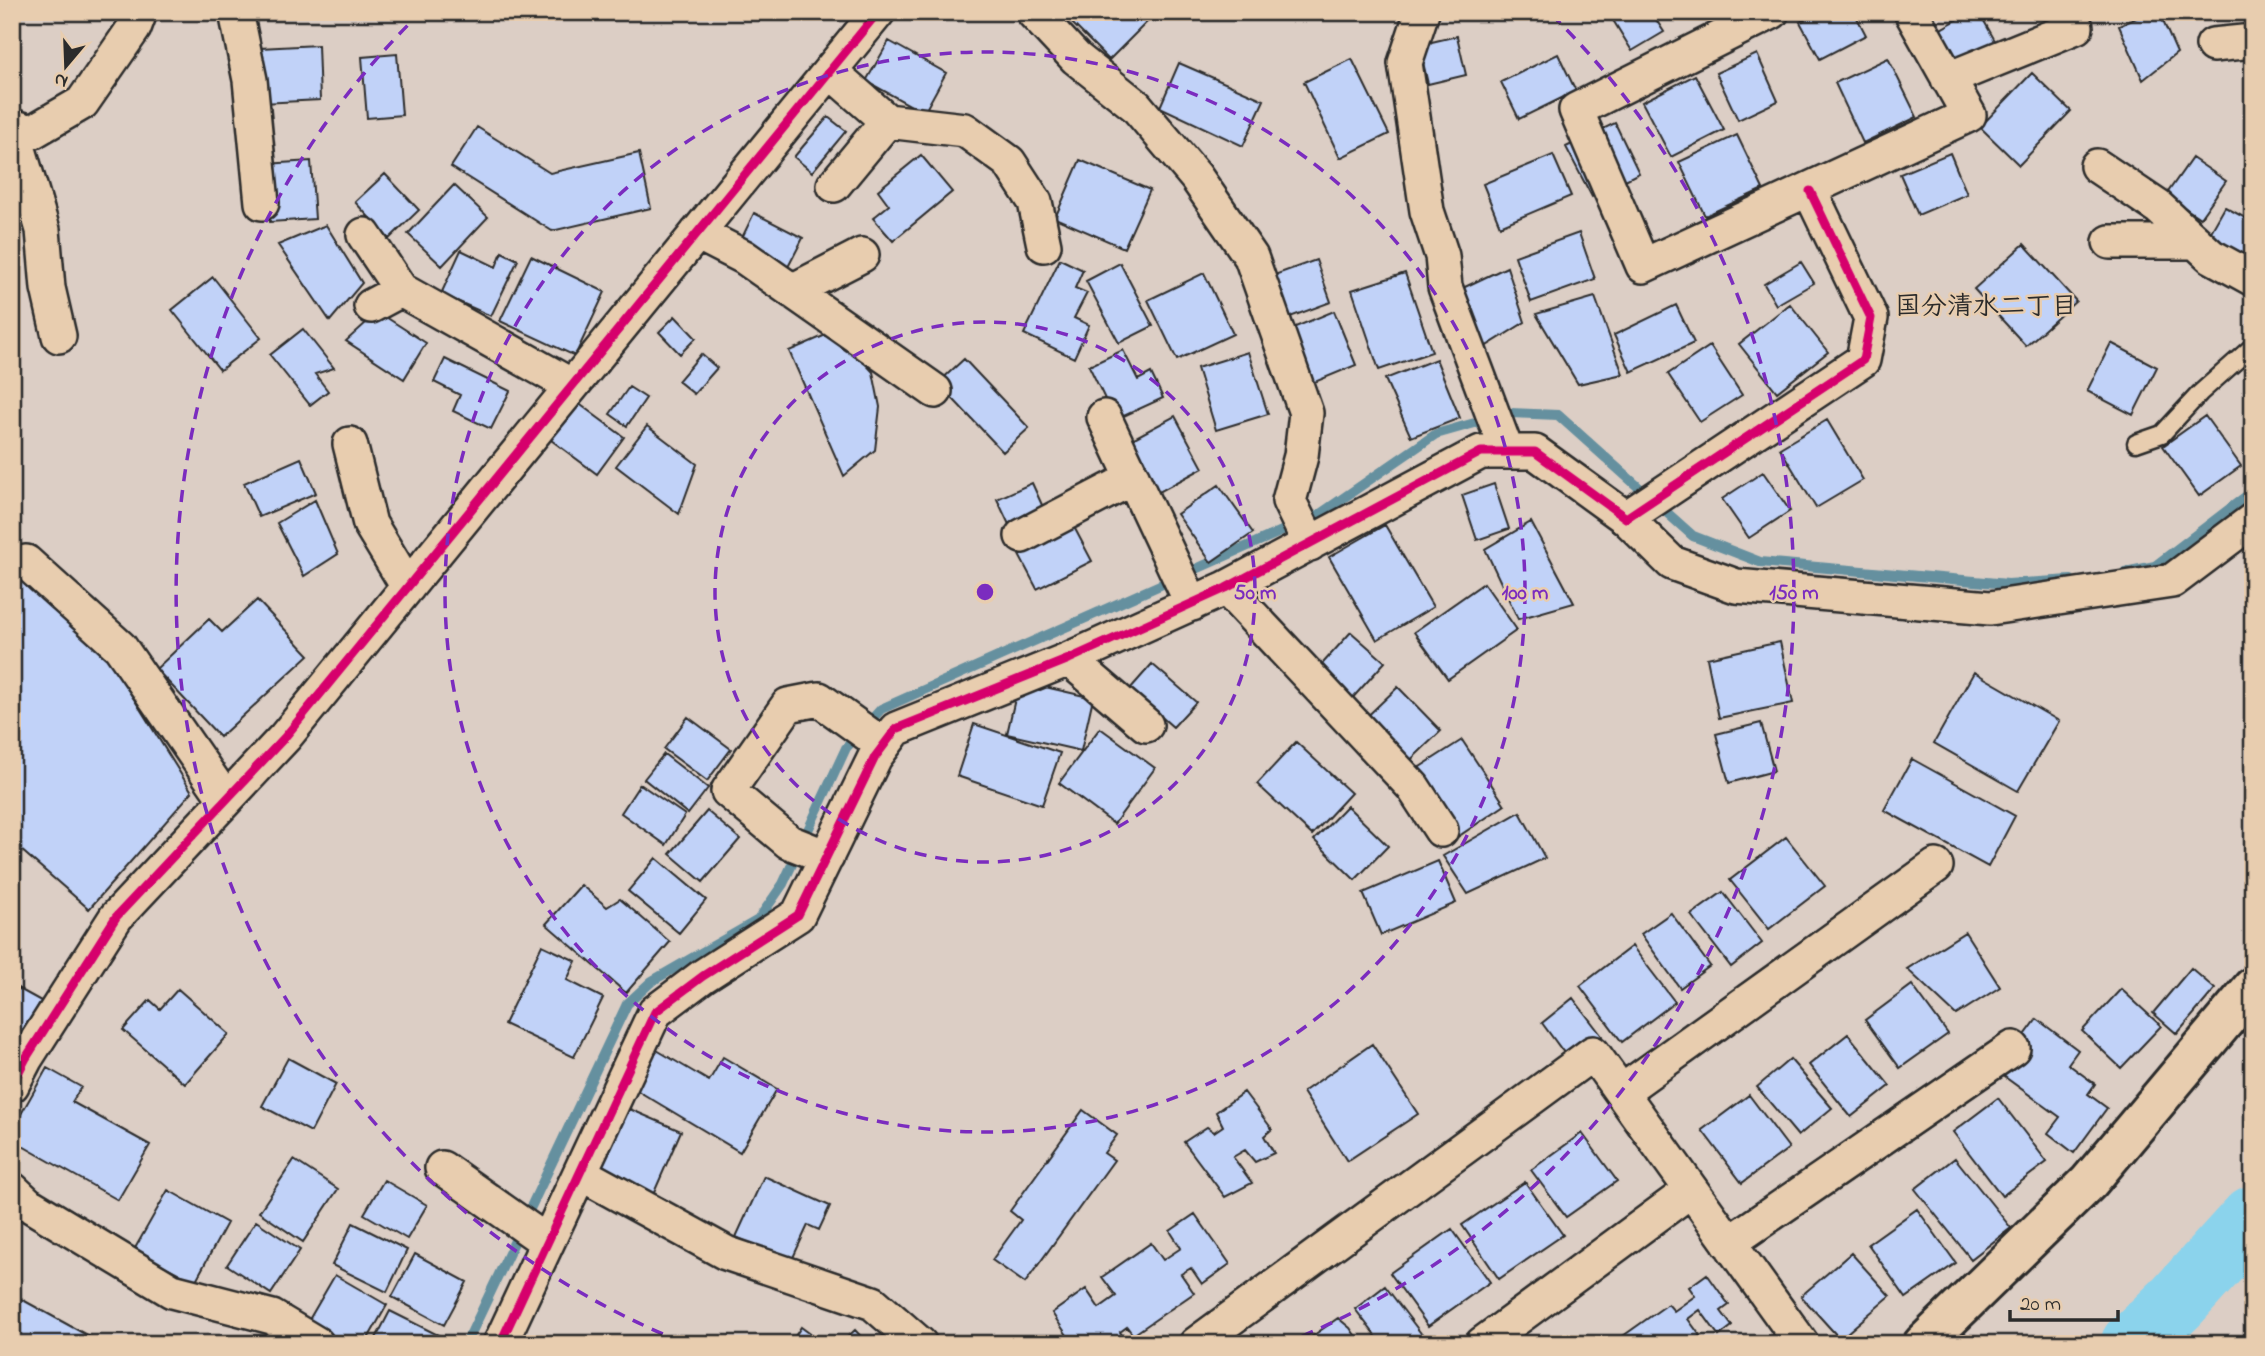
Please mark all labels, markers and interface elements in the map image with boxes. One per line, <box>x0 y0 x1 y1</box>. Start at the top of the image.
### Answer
north arrow <box>32 32 102 102</box>
text: N <box>51 65 72 95</box>
district label: 国分清水二丁目 <box>1895 289 2077 327</box>
text: 50 m <box>1234 579 1276 609</box>
text: 100 m <box>1502 579 1548 609</box>
text: 150 m <box>1769 579 1819 609</box>
centre of rings <box>973 580 997 604</box>
scale bar <box>2010 1279 2118 1323</box>
text: 20 m <box>2020 1290 2061 1320</box>

